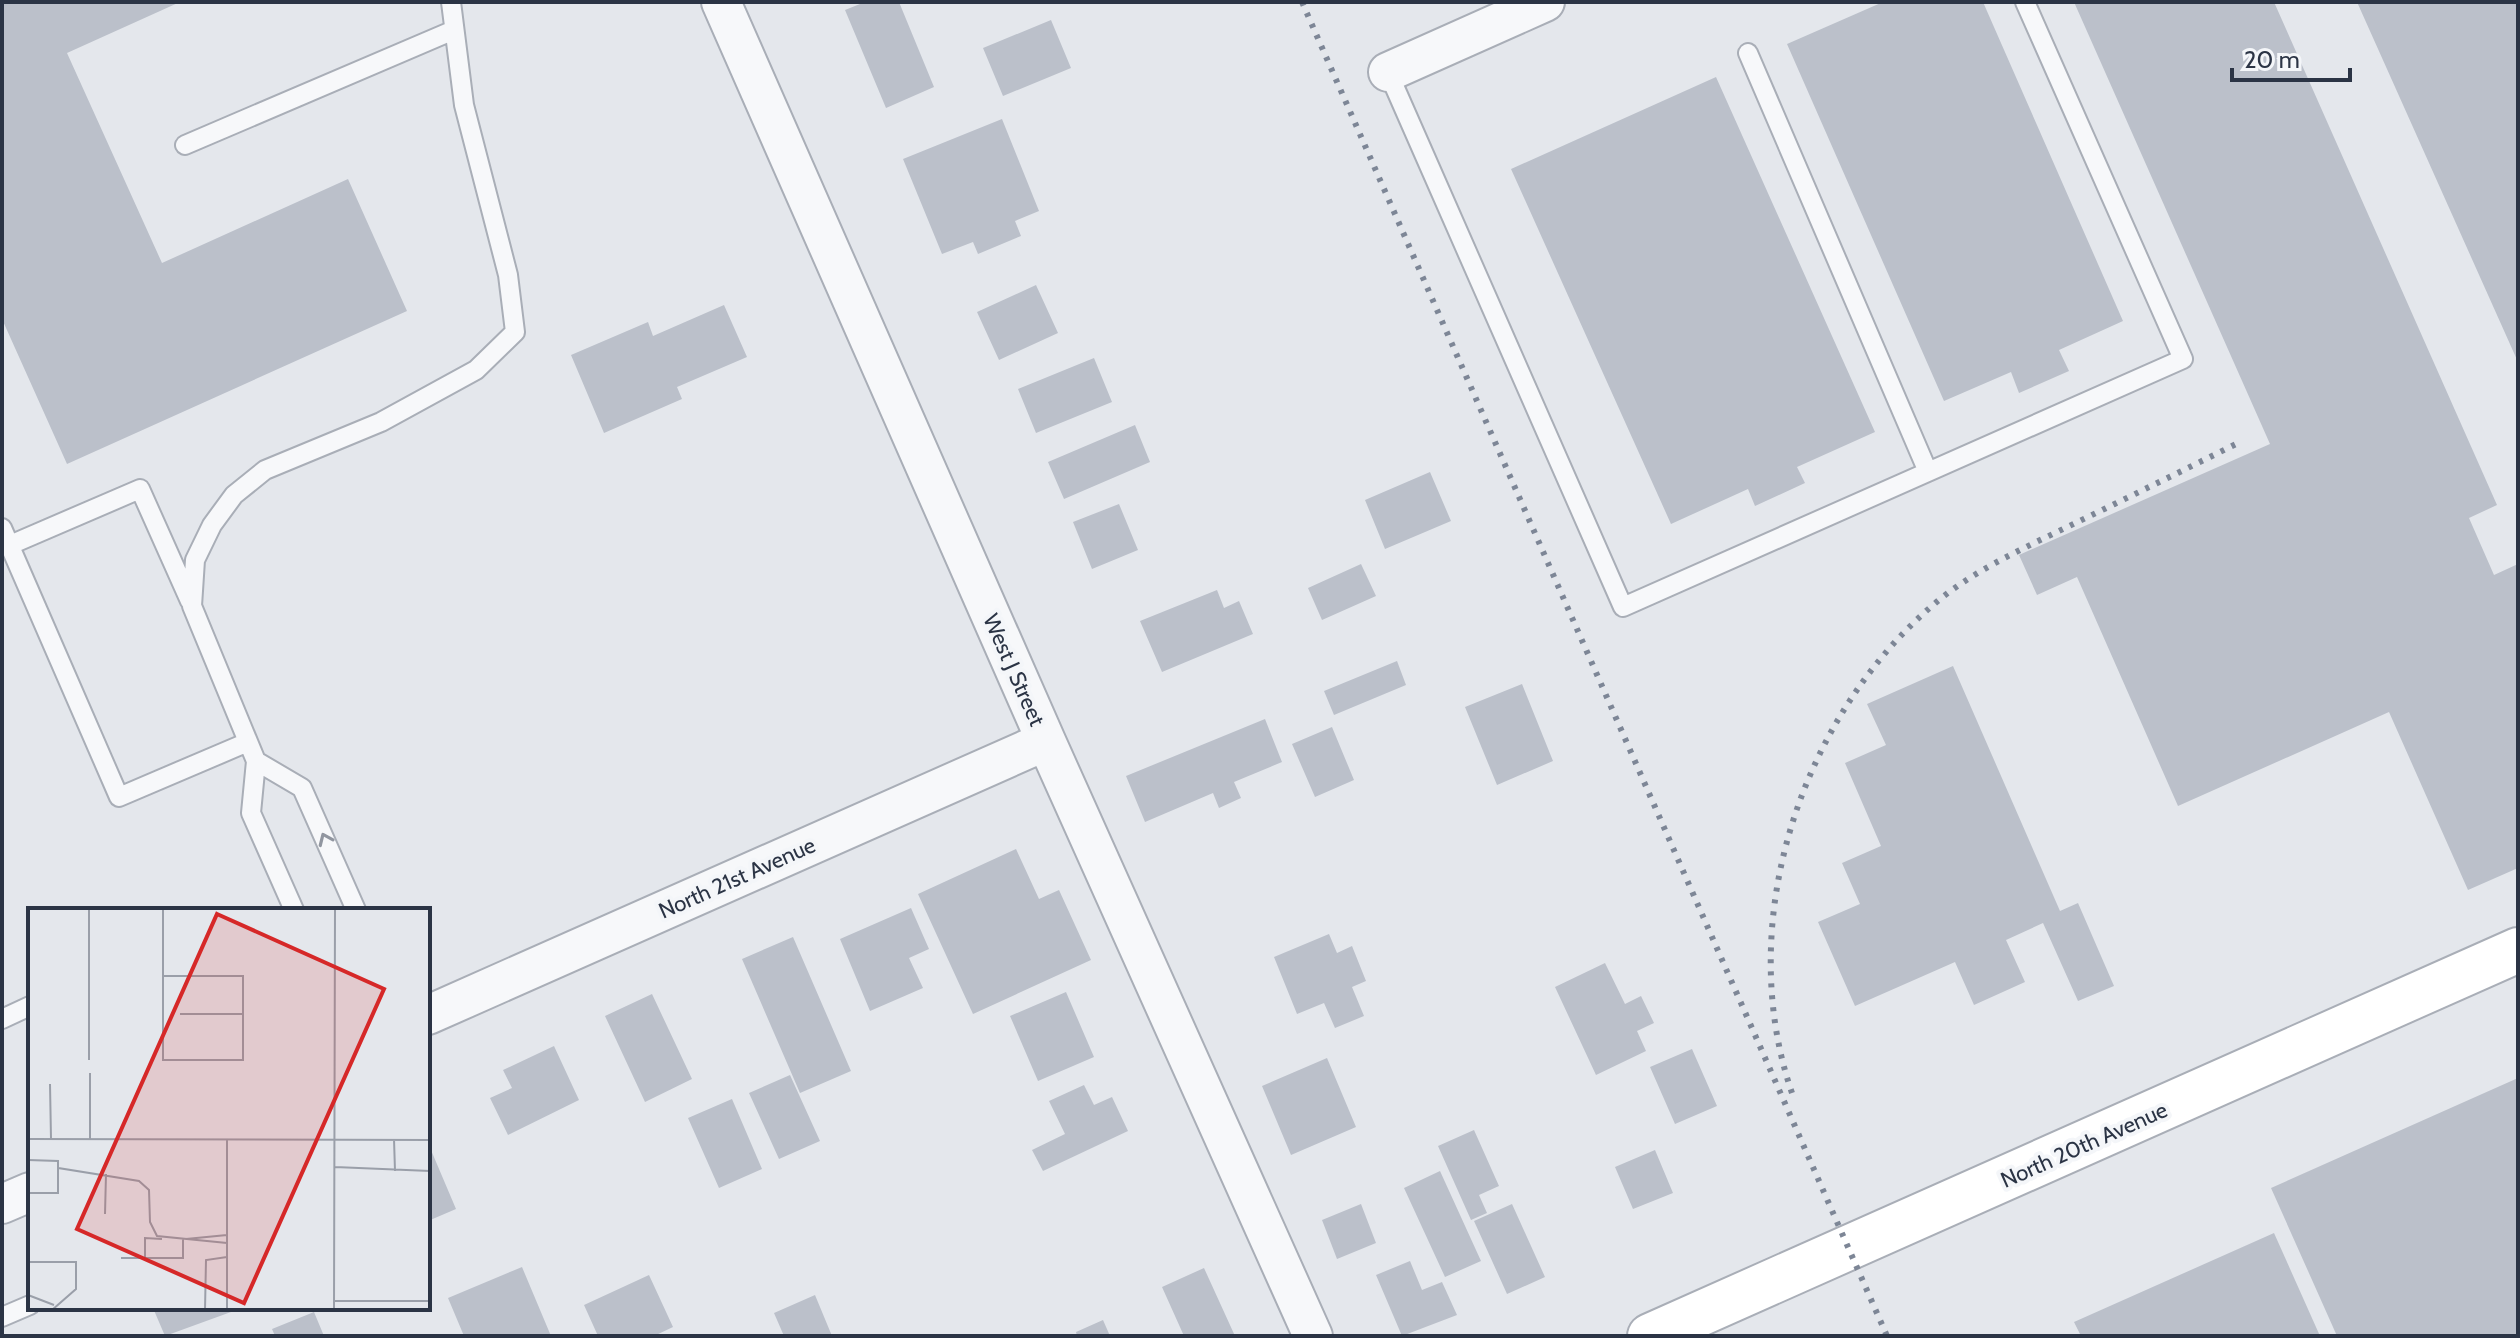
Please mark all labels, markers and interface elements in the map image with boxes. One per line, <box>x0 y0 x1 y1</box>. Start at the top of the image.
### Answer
scale bar <box>2232 32 2350 82</box>
text: 20 m <box>2244 45 2300 74</box>
street label: West J Street <box>977 610 1051 731</box>
street label: North 21st Avenue <box>655 831 819 925</box>
one-way arrow <box>318 832 334 847</box>
inset map <box>28 908 430 1310</box>
street label: North 20th Avenue <box>1997 1096 2171 1194</box>

